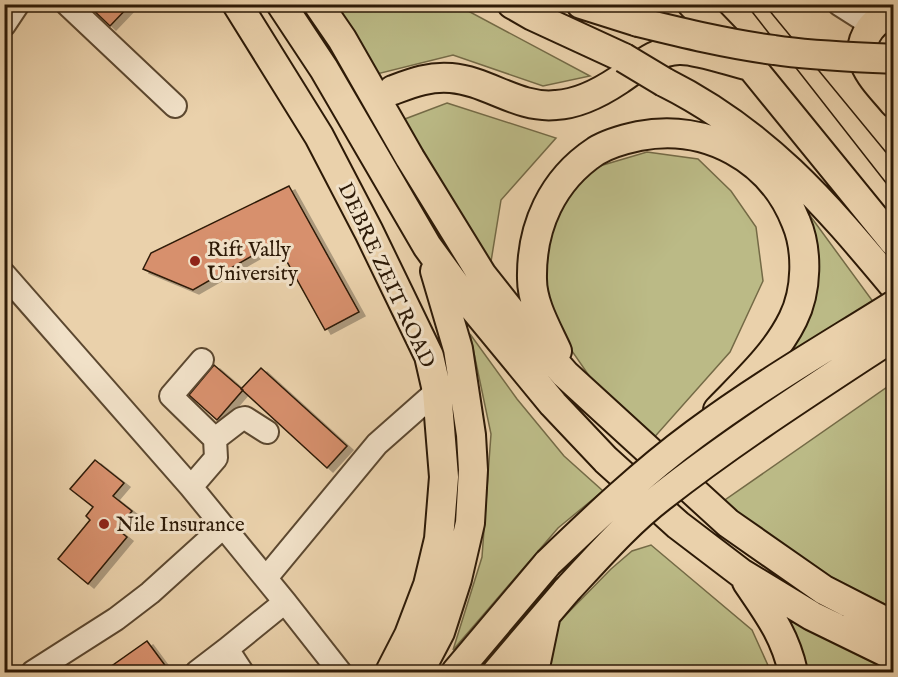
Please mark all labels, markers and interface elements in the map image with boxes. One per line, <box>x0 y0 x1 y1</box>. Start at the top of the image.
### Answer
street label: DEBRE ZEIT ROAD <box>331 179 440 373</box>
place label: Rift Vally University <box>207 237 299 288</box>
marker: Rift Vally University <box>188 254 202 268</box>
place label: Nile Insurance <box>116 512 245 539</box>
marker: Nile Insurance <box>97 517 111 531</box>

